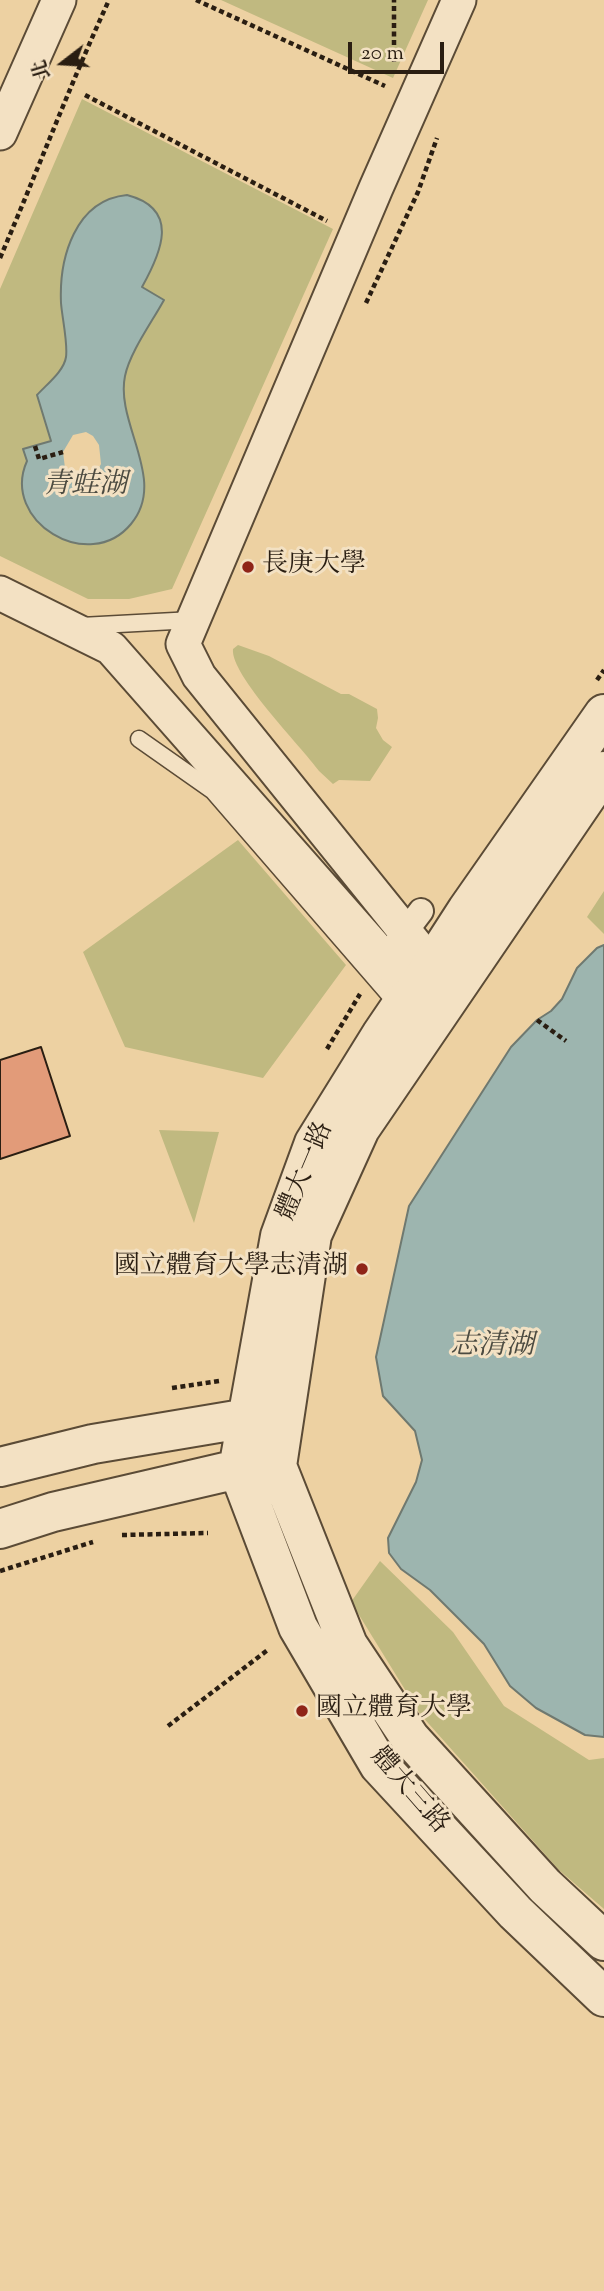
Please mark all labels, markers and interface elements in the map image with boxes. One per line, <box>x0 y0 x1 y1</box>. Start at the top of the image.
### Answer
north arrow <box>28 28 98 98</box>
scale bar <box>352 28 448 72</box>
text: 20 m <box>361 39 404 69</box>
text: 北 <box>27 56 58 82</box>
water label: 青蛙湖 <box>43 470 127 504</box>
place label: 長庚大學 <box>262 551 366 583</box>
marker: 長庚大學 <box>240 559 256 575</box>
street label: 體大一路 <box>272 1118 342 1226</box>
place label: 國立體育大學志清湖 <box>114 1253 348 1285</box>
marker: 國立體育大學志清湖 <box>354 1261 370 1277</box>
water label: 志清湖 <box>450 1331 534 1365</box>
place label: 國立體育大學 <box>316 1695 472 1727</box>
marker: 國立體育大學 <box>294 1703 310 1719</box>
street label: 體大三路 <box>362 1743 454 1841</box>

